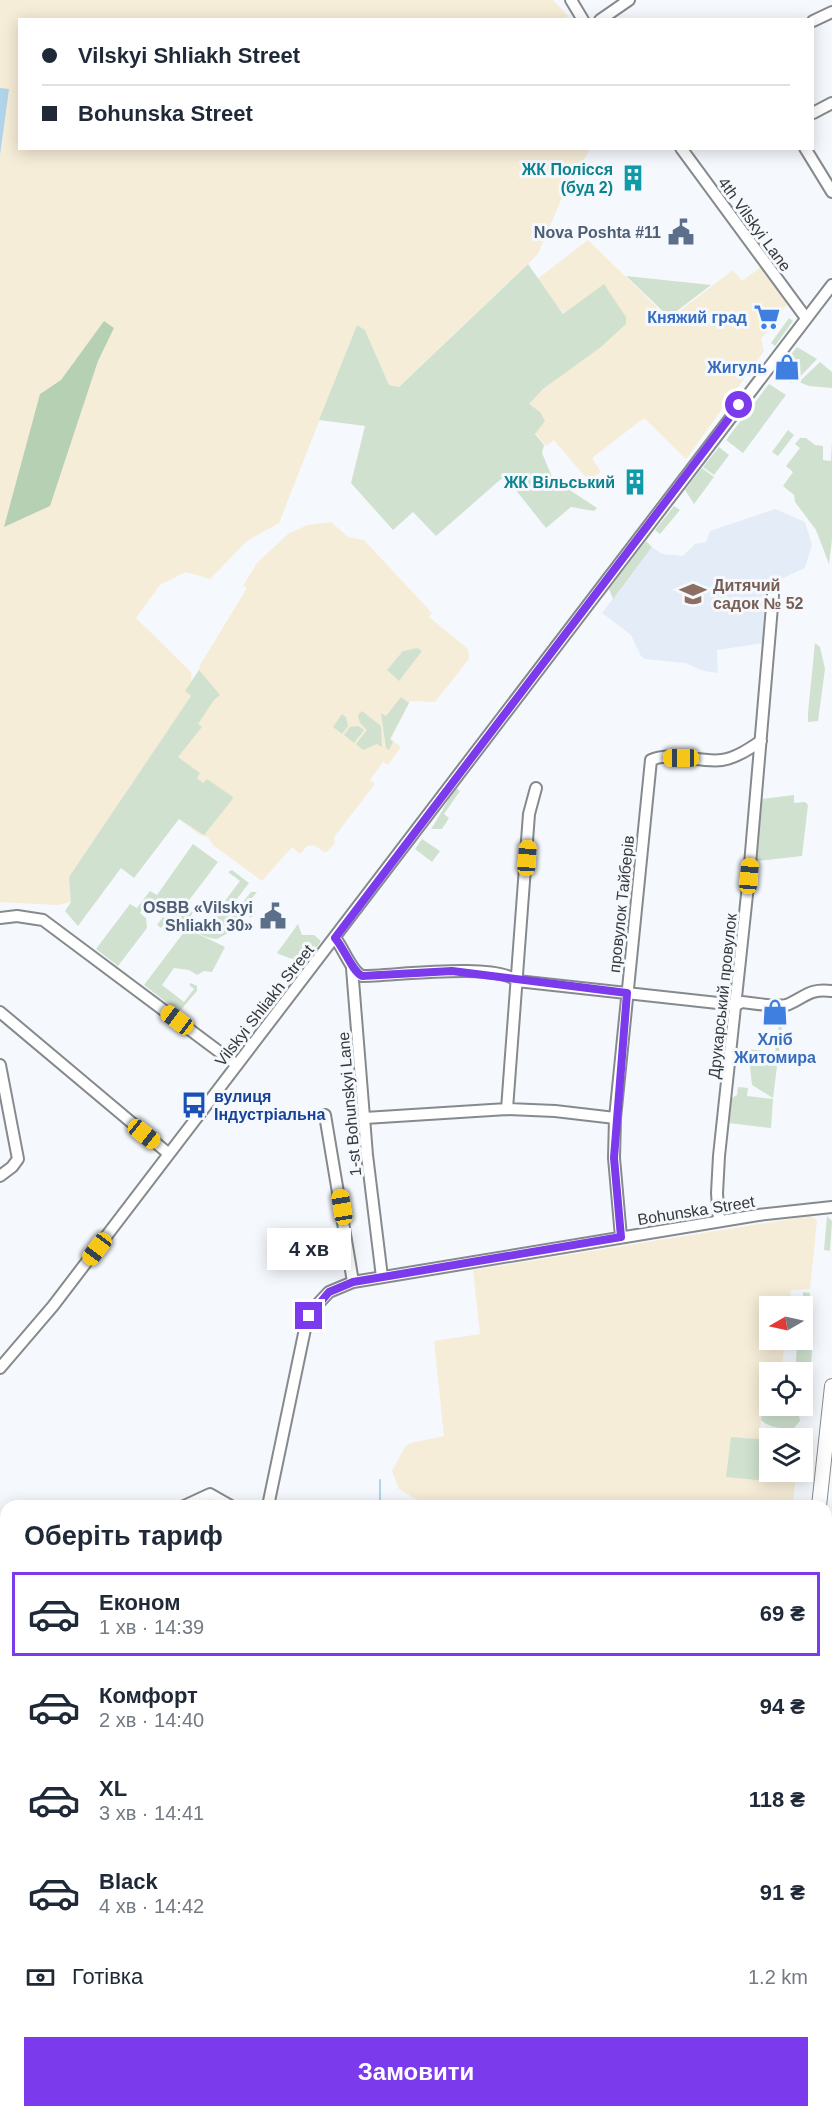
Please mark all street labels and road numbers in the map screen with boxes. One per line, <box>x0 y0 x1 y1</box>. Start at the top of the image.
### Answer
street label: 4th Vilskyi Lane <box>715 174 794 275</box>
street label: провулок Тайберів <box>606 835 637 973</box>
street label: Друкарський провулок <box>705 912 740 1080</box>
street label: Vilskyi Shliakh Street <box>212 941 317 1069</box>
street label: 1-st Bohunskyi Lane <box>335 1031 364 1177</box>
street label: Bohunska Street <box>636 1193 756 1228</box>

